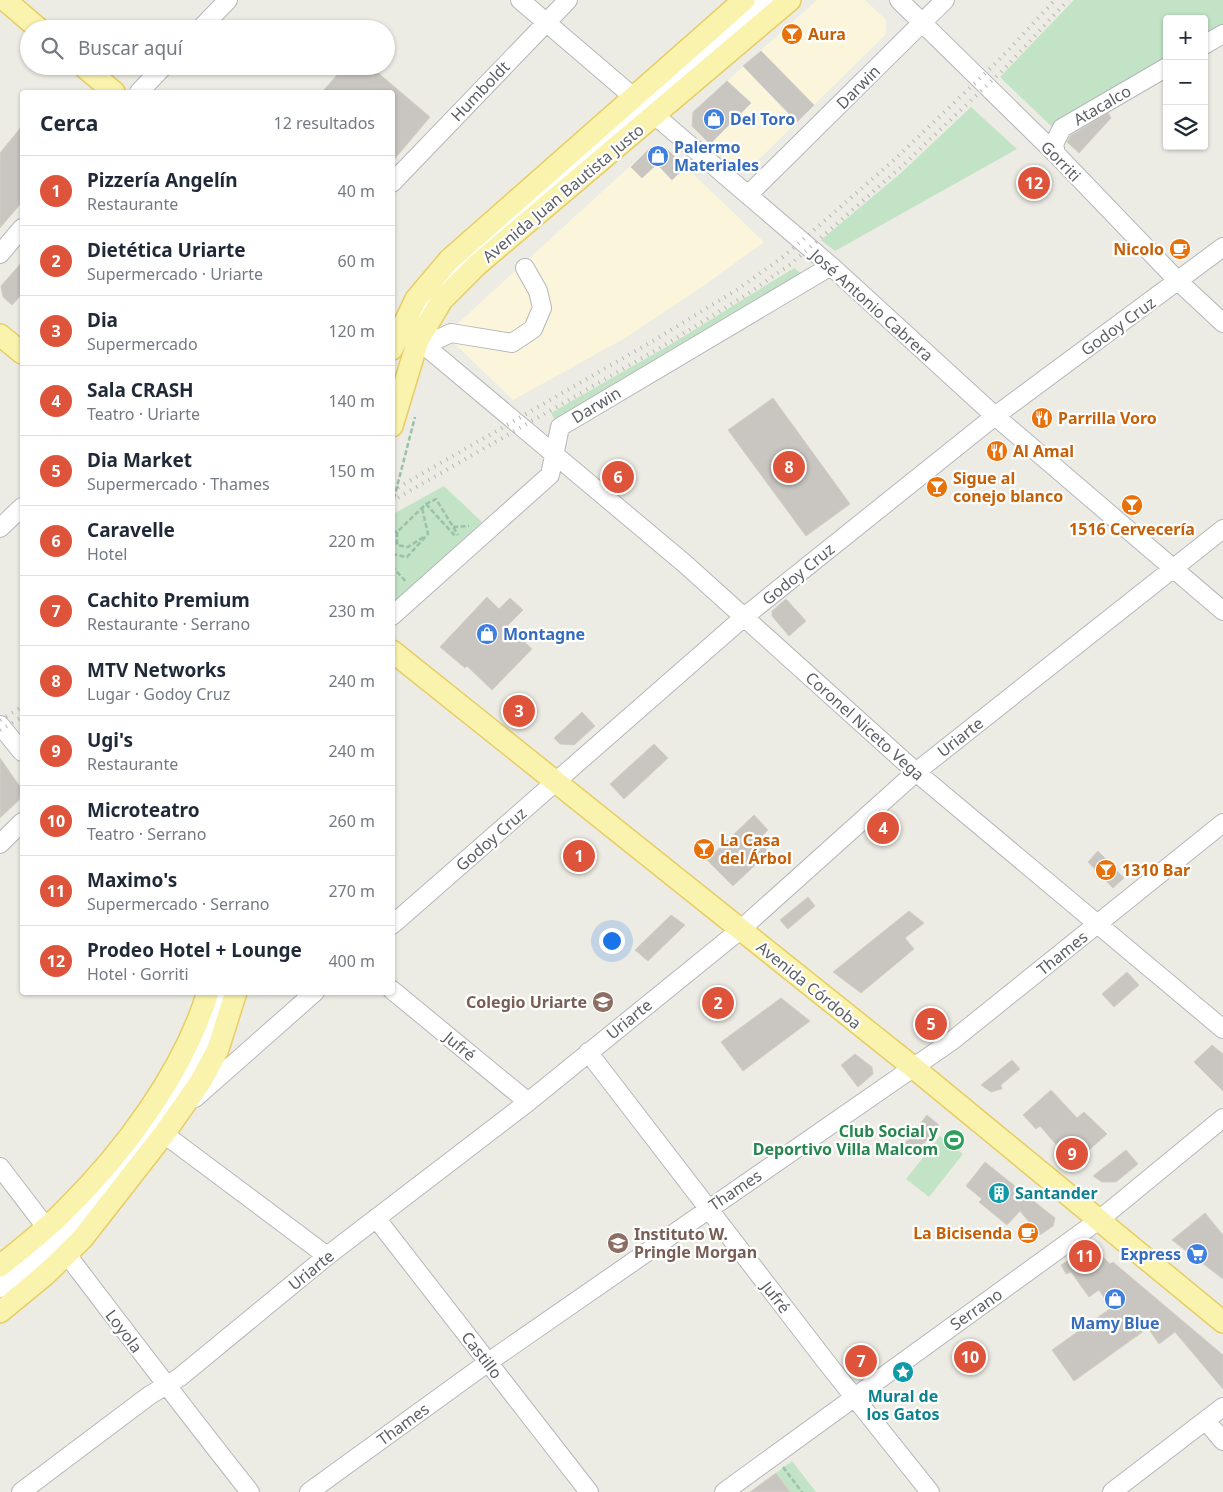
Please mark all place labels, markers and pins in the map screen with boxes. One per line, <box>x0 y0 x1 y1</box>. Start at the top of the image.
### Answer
bar icon: Aura <box>780 22 804 46</box>
place label: Aura <box>808 23 846 45</box>
shop icon: Del Toro <box>702 107 726 131</box>
place label: Del Toro <box>730 108 795 130</box>
place label: Palermo Materiales <box>674 136 759 176</box>
shop icon: Palermo Materiales <box>646 144 670 168</box>
pin: 12 <box>1018 164 1050 202</box>
cafe icon: Nicolo <box>1168 237 1192 261</box>
place label: Nicolo <box>1113 238 1164 260</box>
restaurant icon: Parrilla Voro <box>1030 406 1054 430</box>
place label: Parrilla Voro <box>1058 407 1157 429</box>
restaurant icon: Al Amal <box>985 439 1009 463</box>
place label: Al Amal <box>1013 440 1074 462</box>
pin: 8 <box>773 448 805 486</box>
pin: 6 <box>602 458 634 496</box>
place label: Sigue al conejo blanco <box>953 467 1063 507</box>
bar icon: Sigue al conejo blanco <box>925 475 949 499</box>
bar icon: 1516 Cervecería <box>1120 493 1144 517</box>
place label: 1516 Cervecería <box>1069 518 1195 540</box>
shop icon: Montagne <box>475 622 499 646</box>
place label: Montagne <box>503 623 585 645</box>
pin: 3 <box>503 692 535 730</box>
pin: 4 <box>867 809 899 847</box>
place label: La Casa del Árbol <box>720 829 792 869</box>
pin: 1 <box>563 837 595 875</box>
bar icon: La Casa del Árbol <box>692 837 716 861</box>
bar icon: 1310 Bar <box>1094 858 1118 882</box>
place label: 1310 Bar <box>1122 859 1190 881</box>
pin: 2 <box>702 984 734 1022</box>
school or university icon: Colegio Uriarte <box>591 990 615 1014</box>
place label: Colegio Uriarte <box>466 991 587 1013</box>
pin: 5 <box>915 1005 947 1043</box>
place label: Club Social y Deportivo Villa Malcom <box>753 1120 939 1160</box>
sports icon: Club Social y Deportivo Villa Malcom <box>942 1128 966 1152</box>
pin: 9 <box>1056 1135 1088 1173</box>
building icon: Santander <box>987 1181 1011 1205</box>
place label: Santander <box>1015 1182 1098 1204</box>
cafe icon: La Bicisenda <box>1016 1221 1040 1245</box>
place label: La Bicisenda <box>913 1222 1012 1244</box>
place label: Instituto W. Pringle Morgan <box>634 1223 757 1263</box>
school or university icon: Instituto W. Pringle Morgan <box>606 1231 630 1255</box>
pin: 11 <box>1069 1237 1101 1275</box>
supermarket icon: Express <box>1185 1242 1209 1266</box>
place label: Express <box>1120 1243 1181 1265</box>
shop icon: Mamy Blue <box>1103 1287 1127 1311</box>
place label: Mamy Blue <box>1071 1312 1159 1334</box>
pin: 10 <box>954 1338 986 1376</box>
pin: 7 <box>845 1342 877 1380</box>
place icon: Mural de los Gatos <box>891 1360 915 1384</box>
place label: Mural de los Gatos <box>866 1385 940 1425</box>

